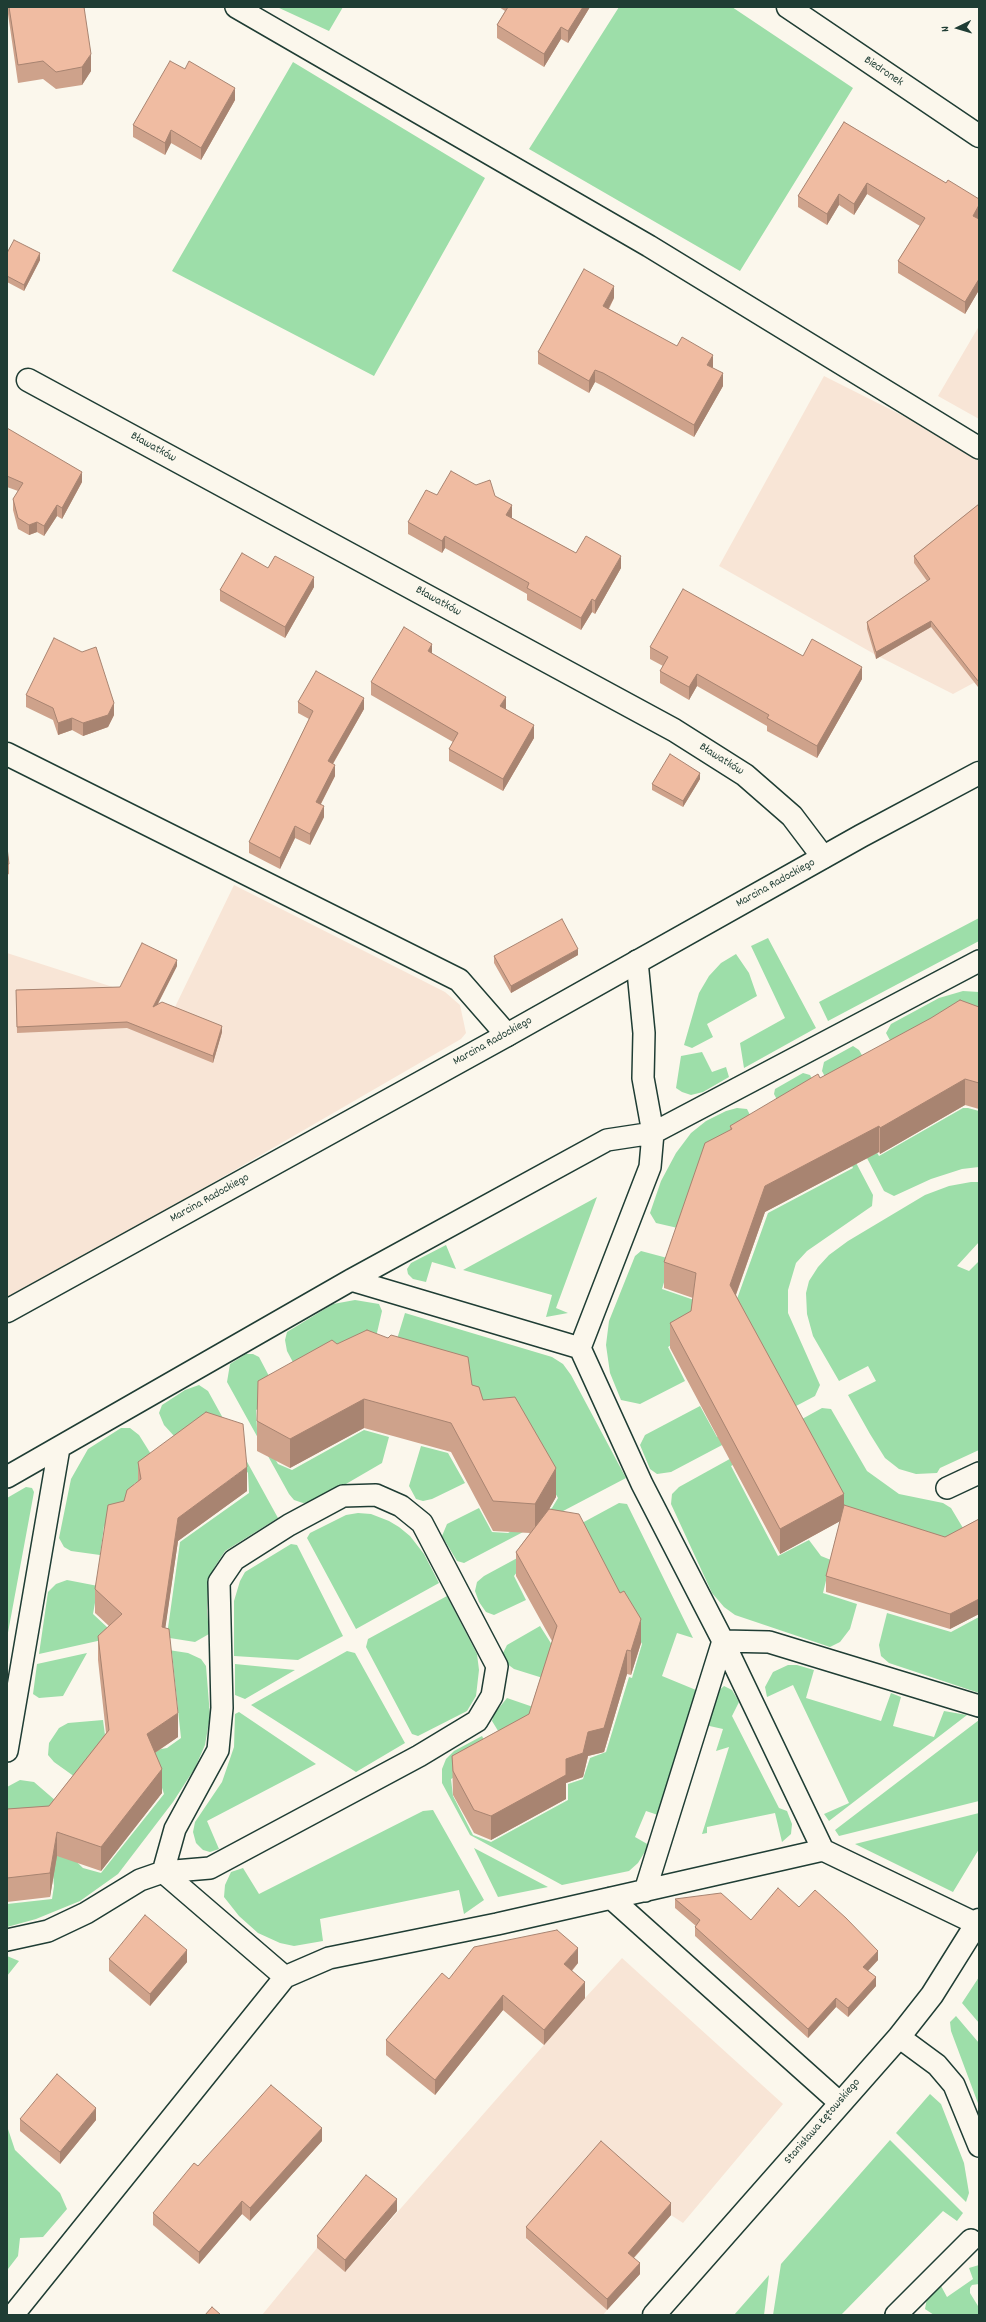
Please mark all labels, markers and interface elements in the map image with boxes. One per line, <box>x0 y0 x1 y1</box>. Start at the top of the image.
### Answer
north arrow <box>938 8 978 48</box>
text: N <box>938 26 954 32</box>
street label: Biedronek <box>861 54 905 90</box>
street label: Bławatków <box>128 430 178 466</box>
street label: Bławatków <box>413 584 463 620</box>
street label: Bławatków <box>696 741 746 779</box>
street label: Marcina Radockiego <box>734 856 818 912</box>
street label: Marcina Radockiego <box>451 1014 535 1070</box>
street label: Marcina Radockiego <box>168 1171 252 1227</box>
street label: Stanisława Łętowskiego <box>782 2076 864 2168</box>

